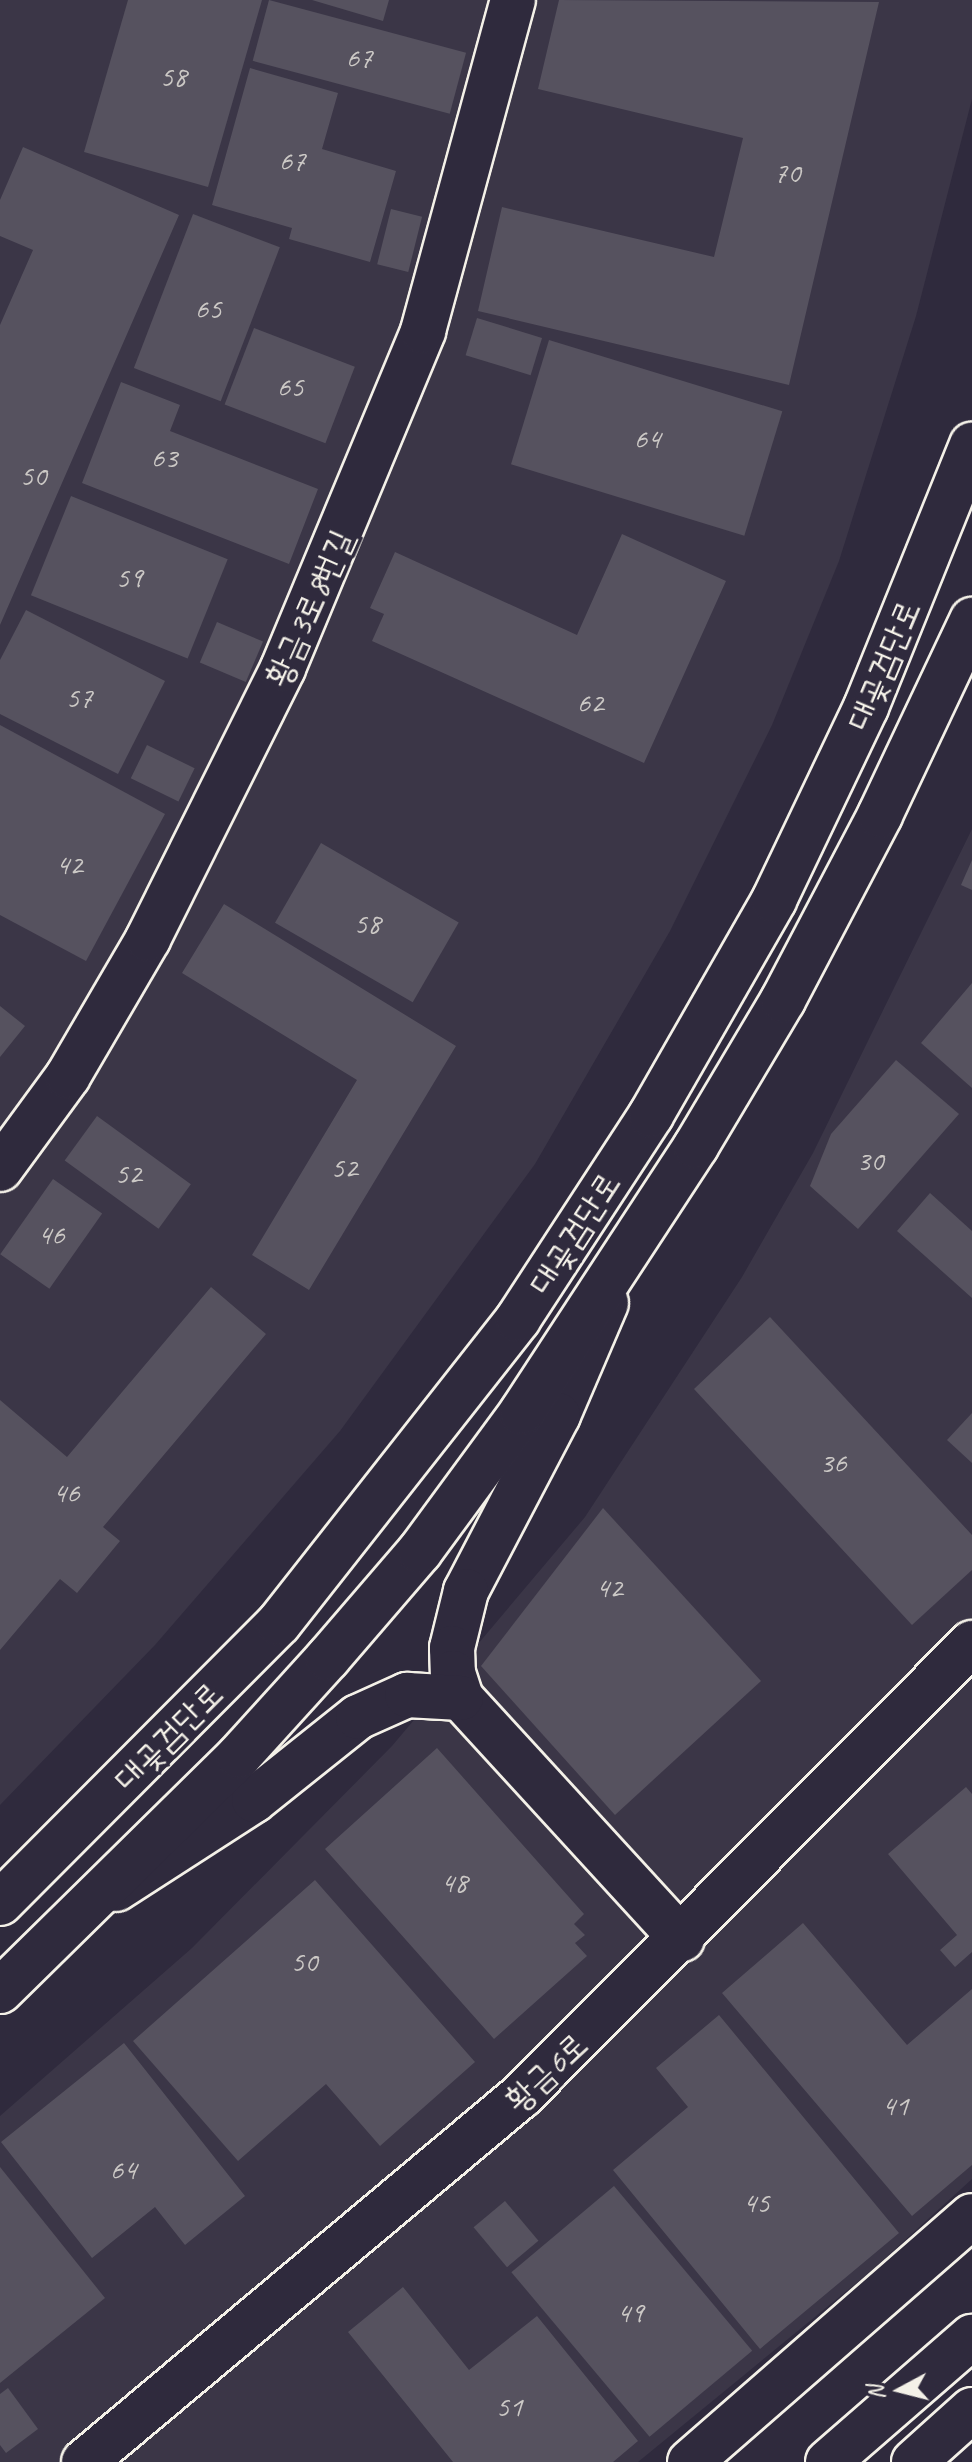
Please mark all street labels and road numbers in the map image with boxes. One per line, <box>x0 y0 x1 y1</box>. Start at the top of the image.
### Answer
street label: 황금3로8번길 <box>256 523 362 693</box>
street label: 대곶검단로 <box>837 594 929 736</box>
street label: 대곶검단로 <box>520 1165 628 1301</box>
street label: 대곶검단로 <box>105 1673 231 1799</box>
street label: 황금6로 <box>496 2024 596 2120</box>

